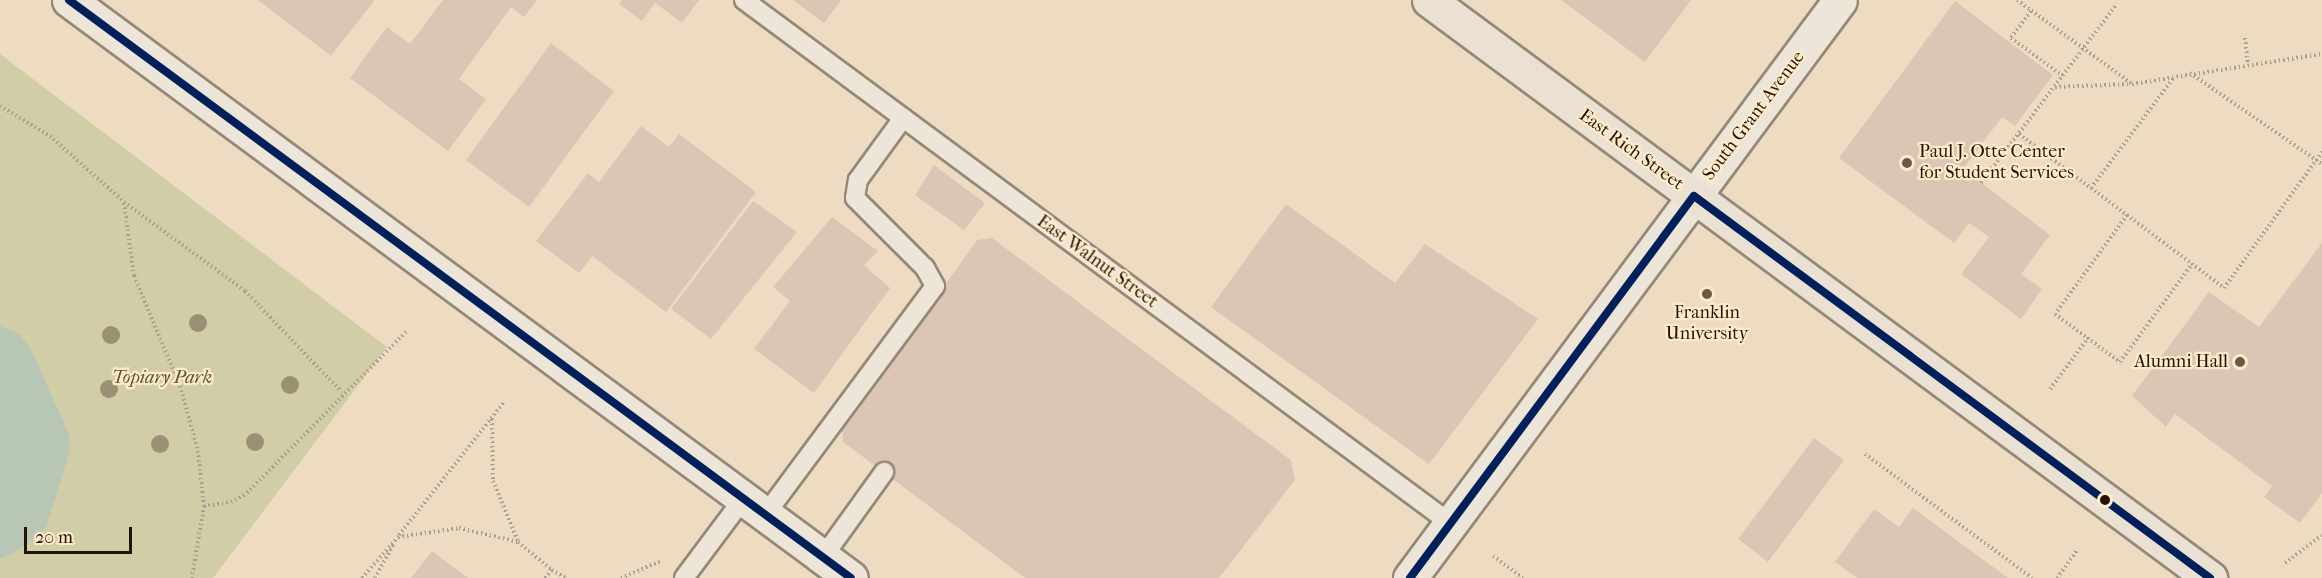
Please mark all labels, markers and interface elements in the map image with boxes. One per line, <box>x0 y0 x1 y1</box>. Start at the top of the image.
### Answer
street label: South Grant Avenue <box>1698 47 1810 185</box>
street label: East Rich Street <box>1575 105 1687 195</box>
place label: Paul J. Otte Center for Student Services <box>1919 142 2074 184</box>
marker: Paul J. Otte Center for Student Services <box>1900 156 1914 170</box>
street label: East Walnut Street <box>1032 211 1162 313</box>
marker: Franklin University <box>1700 287 1714 301</box>
place label: Franklin University <box>1666 303 1748 346</box>
place label: Alumni Hall <box>2134 351 2228 373</box>
marker: Alumni Hall <box>2233 355 2247 369</box>
park label: Topiary Park <box>112 367 212 389</box>
unlabelled marker <box>2099 494 2111 506</box>
scale bar <box>27 515 135 553</box>
text: 20 m <box>35 527 73 548</box>

